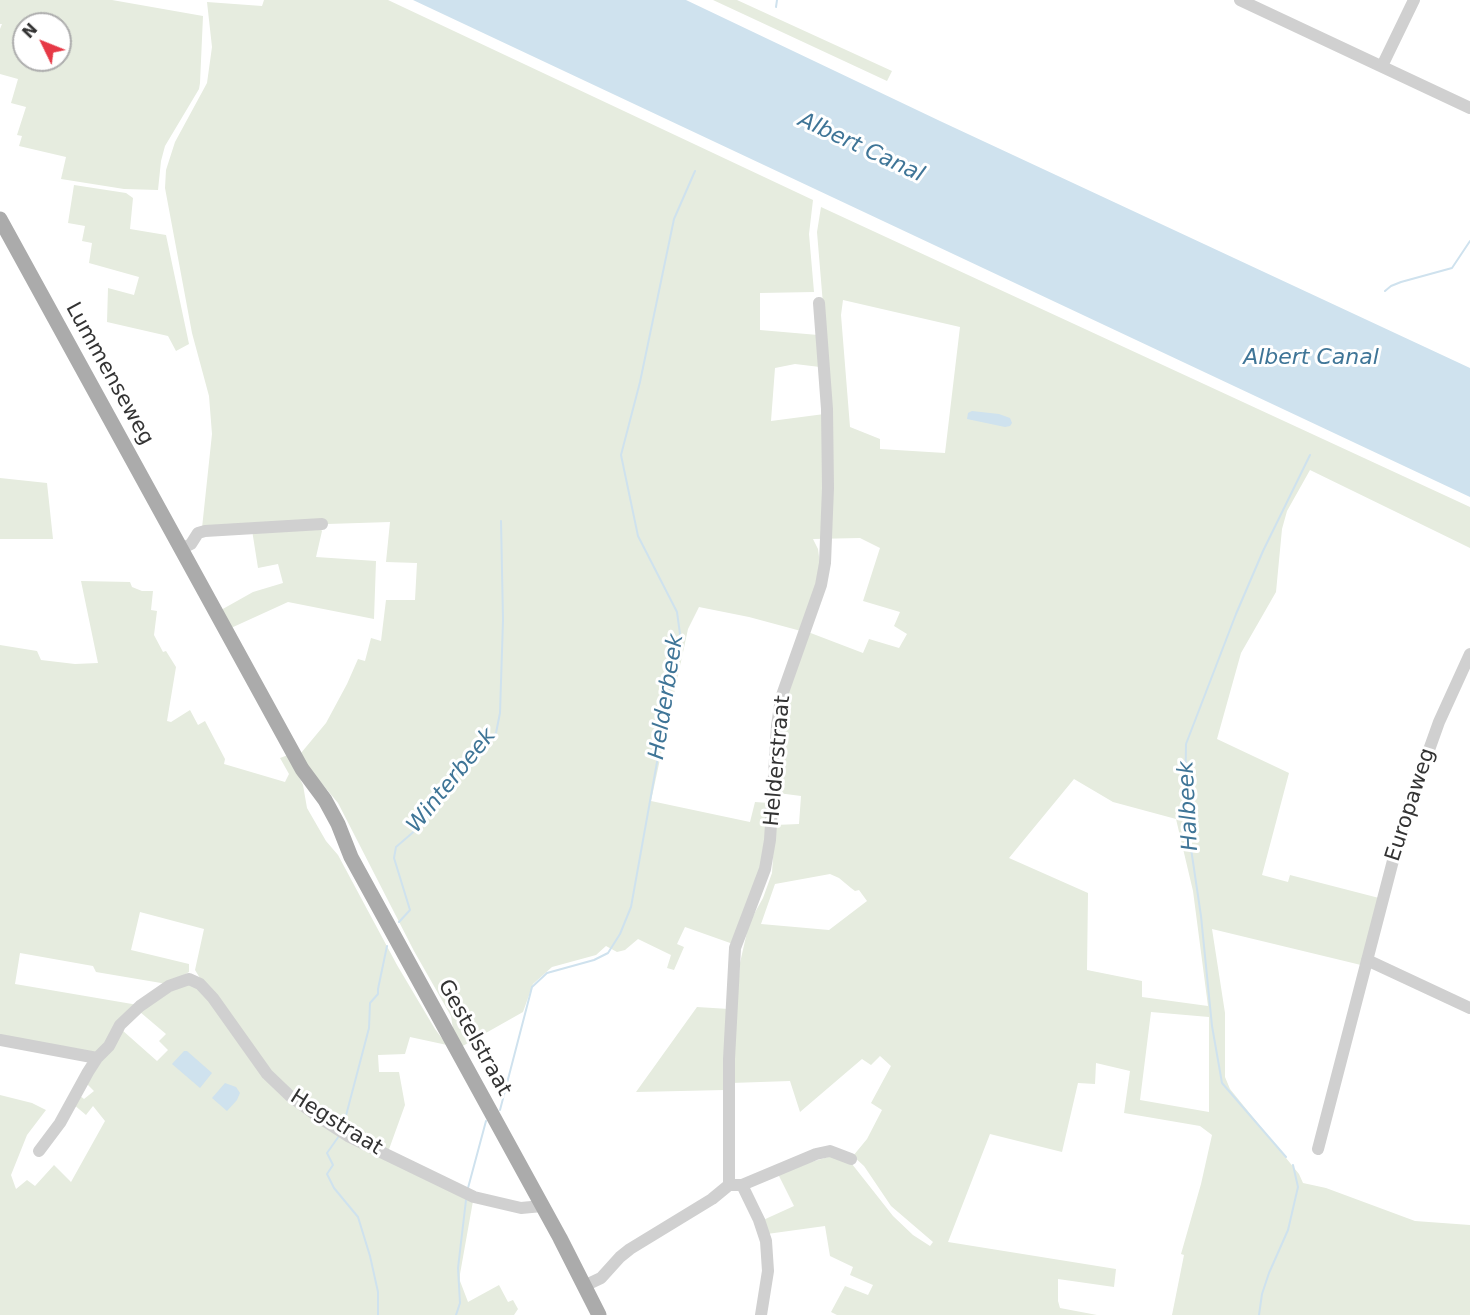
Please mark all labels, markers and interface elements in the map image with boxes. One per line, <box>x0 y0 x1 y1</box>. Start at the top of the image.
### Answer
north arrow <box>12 12 72 72</box>
text: N <box>18 19 41 42</box>
water label: Albert Canal <box>794 107 928 189</box>
street label: Lummenseweg <box>59 298 159 450</box>
water label: Albert Canal <box>1243 345 1379 371</box>
water label: Helderbeek <box>644 632 690 762</box>
street label: Helderstraat <box>760 695 796 827</box>
water label: Winterbeek <box>402 723 502 839</box>
street label: Europaweg <box>1381 745 1441 865</box>
water label: Halbeek <box>1173 760 1205 852</box>
street label: Gestelstraat <box>432 976 516 1100</box>
street label: Hegstraat <box>285 1085 387 1161</box>

